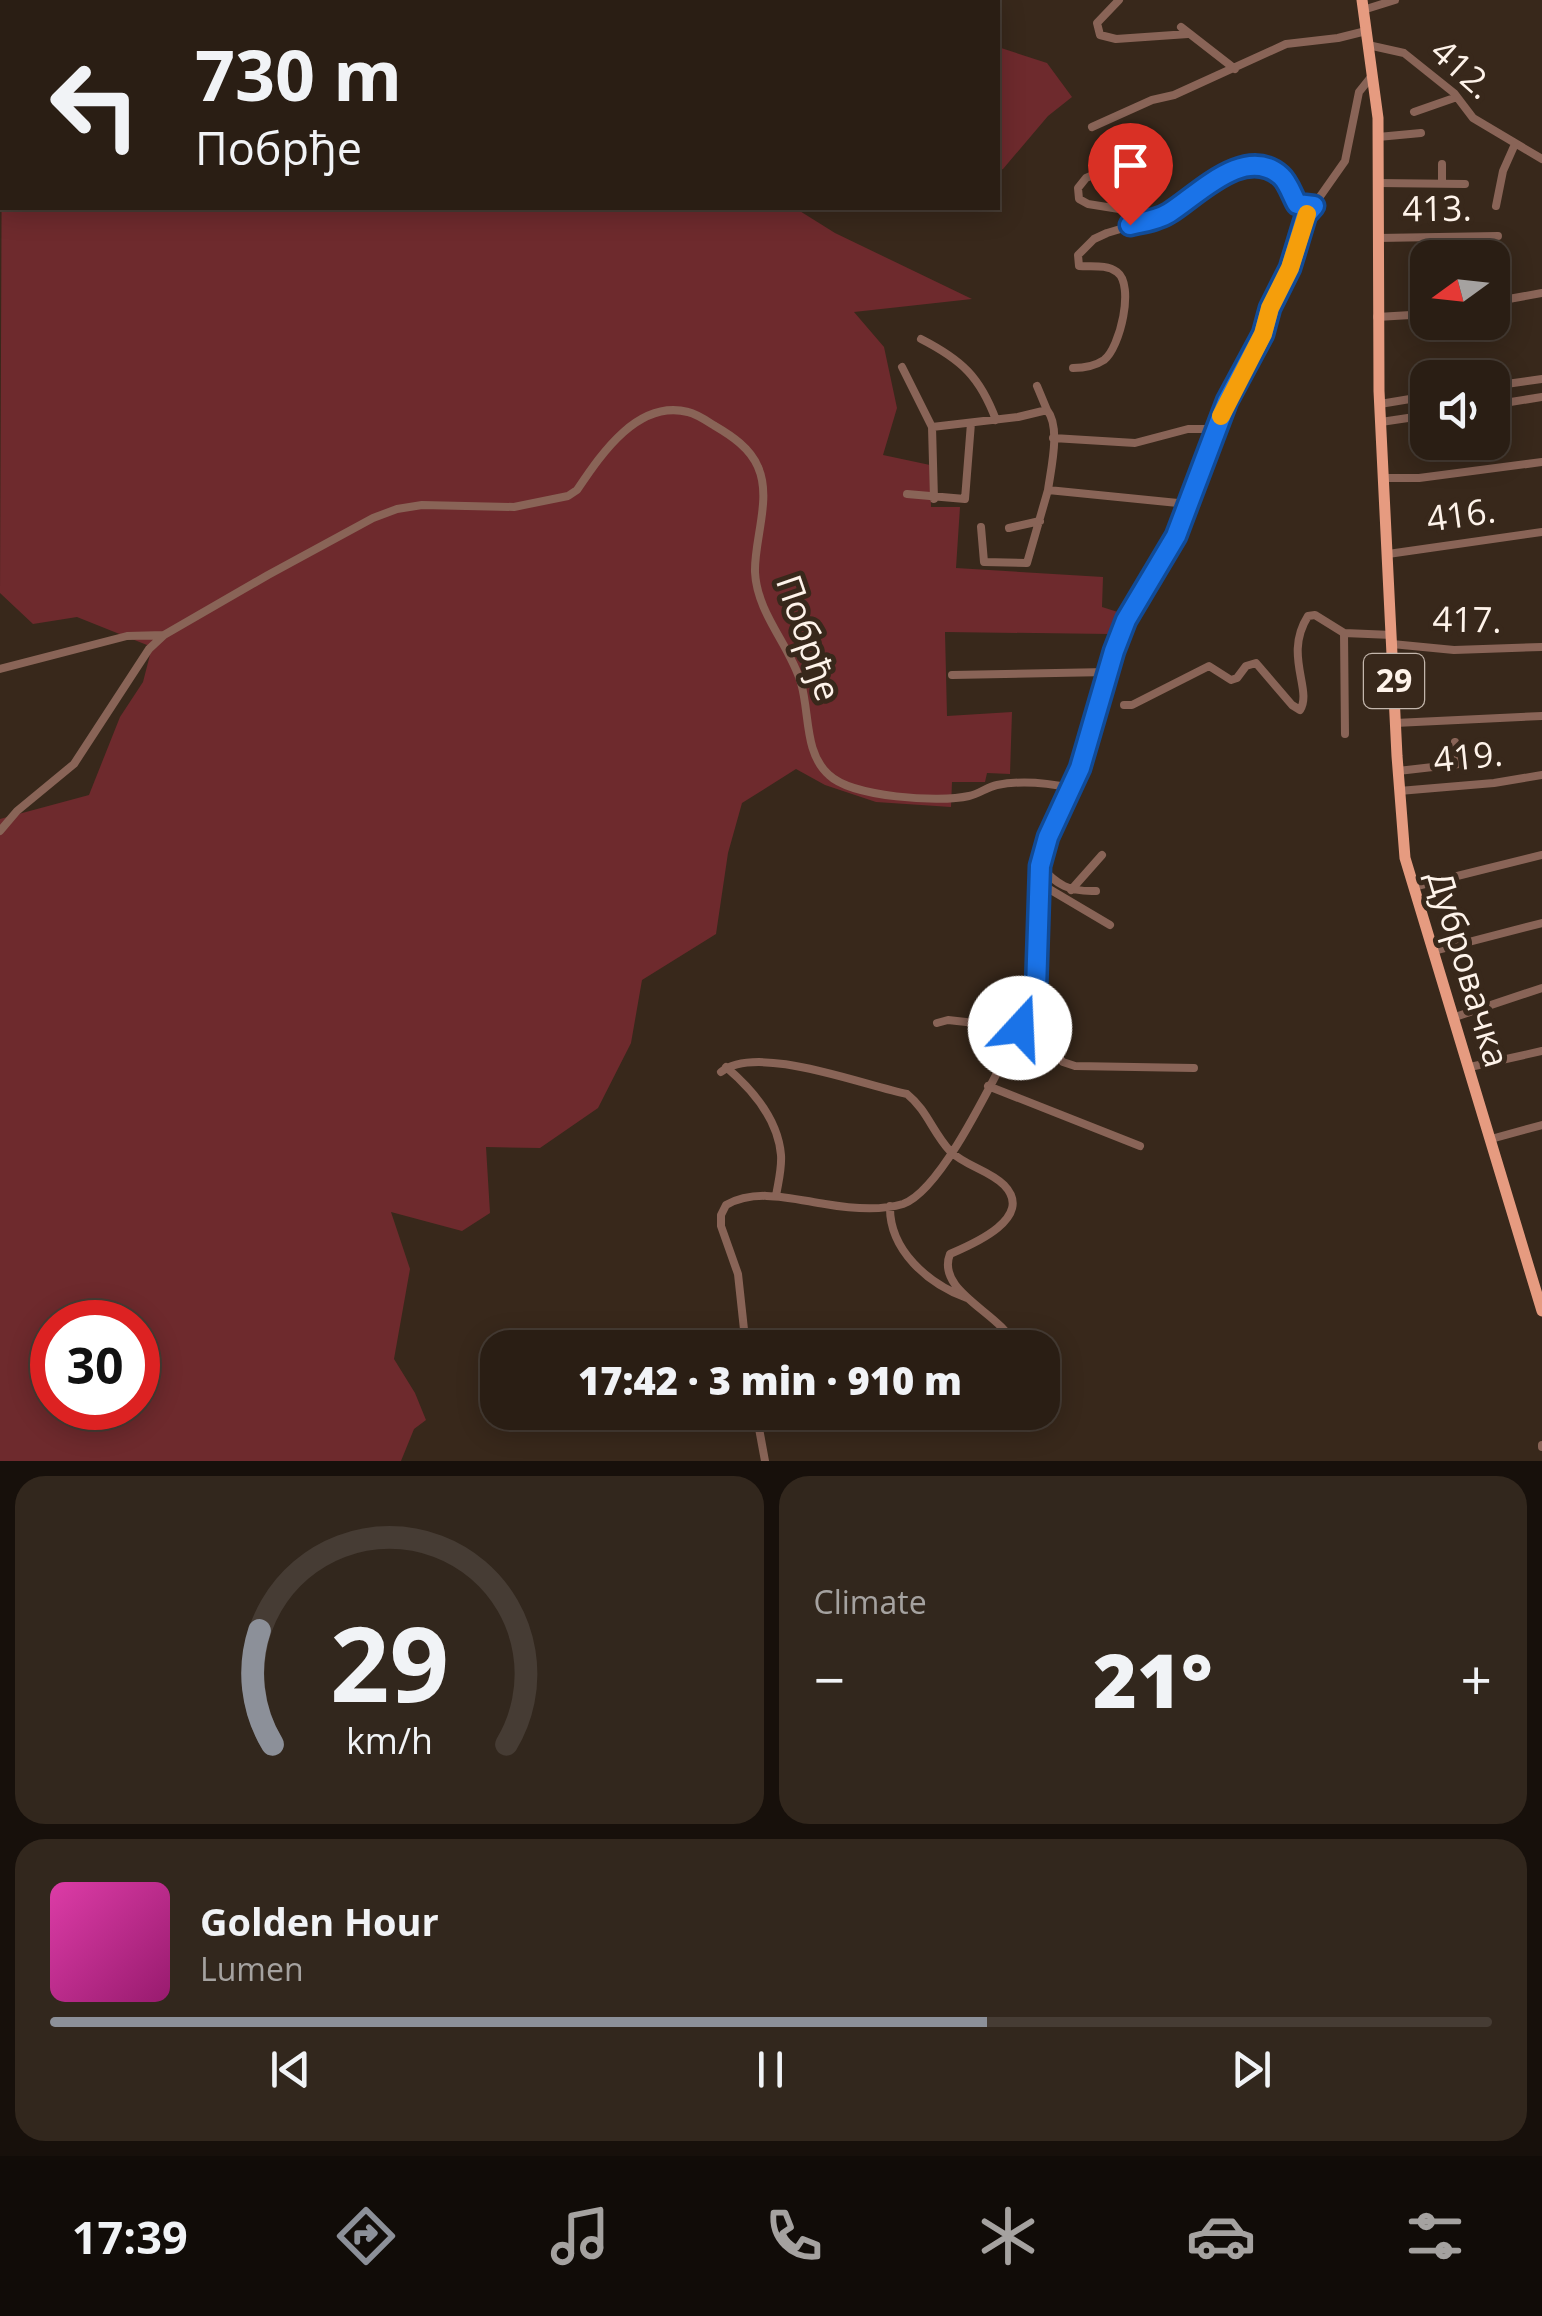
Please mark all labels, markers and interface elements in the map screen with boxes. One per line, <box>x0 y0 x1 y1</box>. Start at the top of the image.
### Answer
text: 730 m <box>195 26 402 122</box>
street label: 412. <box>1422 27 1504 109</box>
icon: left <box>30 40 160 170</box>
text: Побрђе <box>195 117 362 178</box>
pin <box>1088 123 1173 226</box>
icon: arrive <box>1103 138 1158 193</box>
street label: 413. <box>1402 183 1472 232</box>
north arrow <box>1410 240 1510 340</box>
map controls <box>1410 240 1510 460</box>
button: sound <box>1410 360 1510 460</box>
street label: 416. <box>1423 485 1498 542</box>
street label: Побрђе <box>766 568 853 707</box>
street label: 417. <box>1432 594 1502 643</box>
road number: 29 <box>1364 654 1424 708</box>
street label: 419. <box>1431 729 1505 782</box>
street label: Дубровачка <box>1417 865 1522 1073</box>
position arrow <box>968 976 1072 1080</box>
speed limit sign: 30 <box>30 1300 160 1430</box>
text: 17:42 · 3 min · 910 m <box>578 1354 962 1406</box>
text: Climate <box>814 1580 927 1623</box>
text: 29 <box>330 1591 449 1732</box>
text: 21° <box>1093 1628 1213 1730</box>
text: − <box>814 1641 845 1716</box>
text: + <box>1461 1641 1492 1716</box>
text: km/h <box>346 1716 433 1764</box>
text: Golden Hour <box>200 1895 439 1947</box>
text: Lumen <box>200 1947 304 1990</box>
icon: previous <box>263 2042 318 2097</box>
icon: pause <box>743 2042 798 2097</box>
icon: next <box>1224 2042 1279 2097</box>
icon: directions <box>331 2201 401 2271</box>
icon: music <box>545 2201 615 2271</box>
icon: phone <box>759 2201 829 2271</box>
icon: climate <box>973 2201 1043 2271</box>
icon: car <box>1186 2201 1256 2271</box>
icon: filters <box>1400 2201 1470 2271</box>
text: 17:39 <box>72 2206 188 2267</box>

